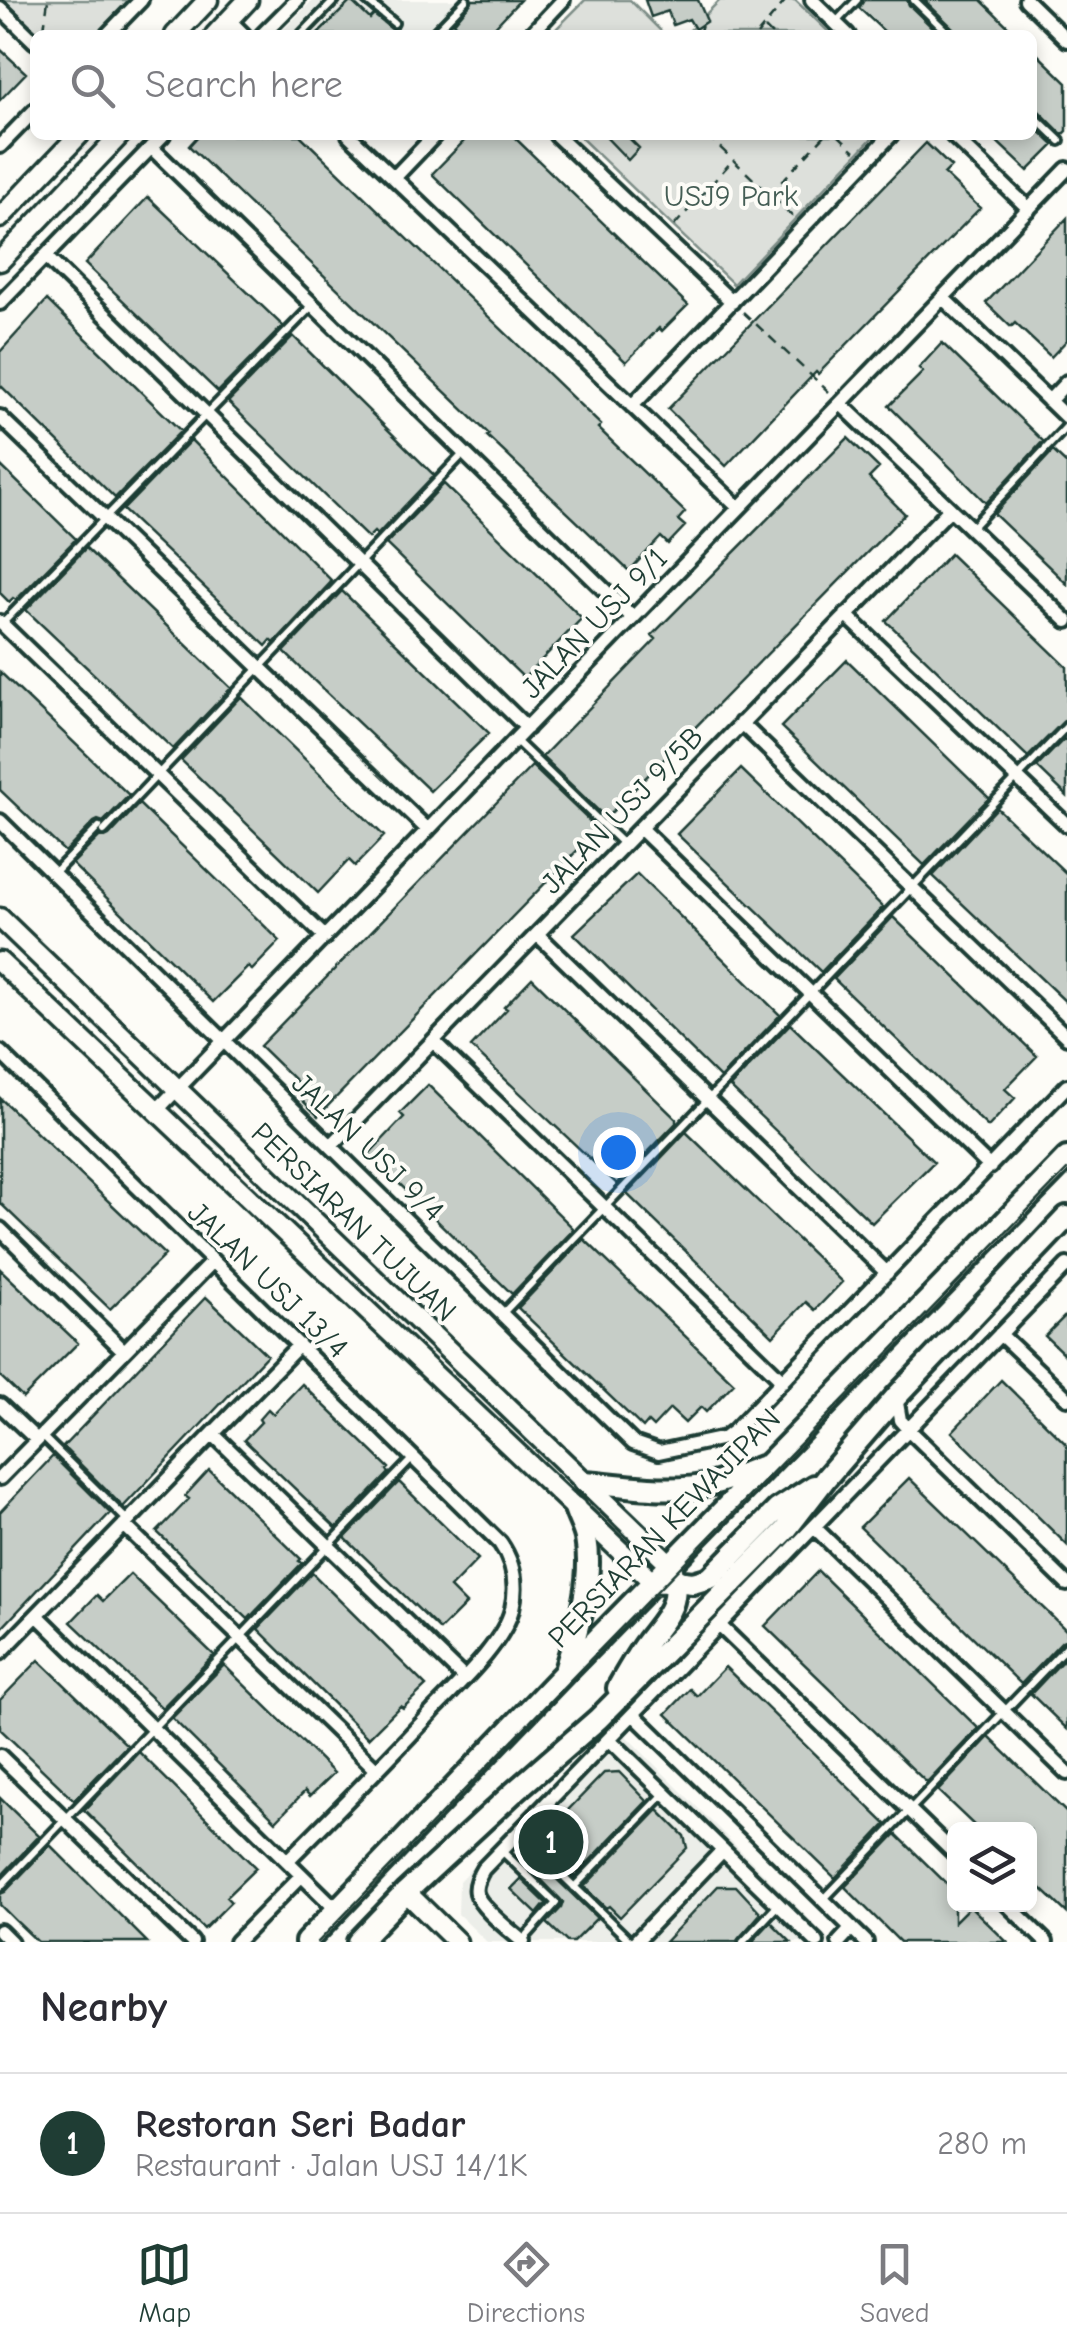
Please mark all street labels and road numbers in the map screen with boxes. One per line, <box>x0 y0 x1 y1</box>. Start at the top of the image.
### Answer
street label: JALAN USJ 9/1 <box>514 541 675 706</box>
street label: JALAN USJ 9/5B <box>534 720 711 901</box>
street label: JALAN USJ 9/4 <box>284 1066 451 1229</box>
street label: PERSIARAN TUJUAN <box>244 1116 463 1329</box>
street label: JALAN USJ 13/4 <box>180 1195 355 1366</box>
street label: PERSIARAN KEWAJIPAN <box>541 1402 788 1655</box>

